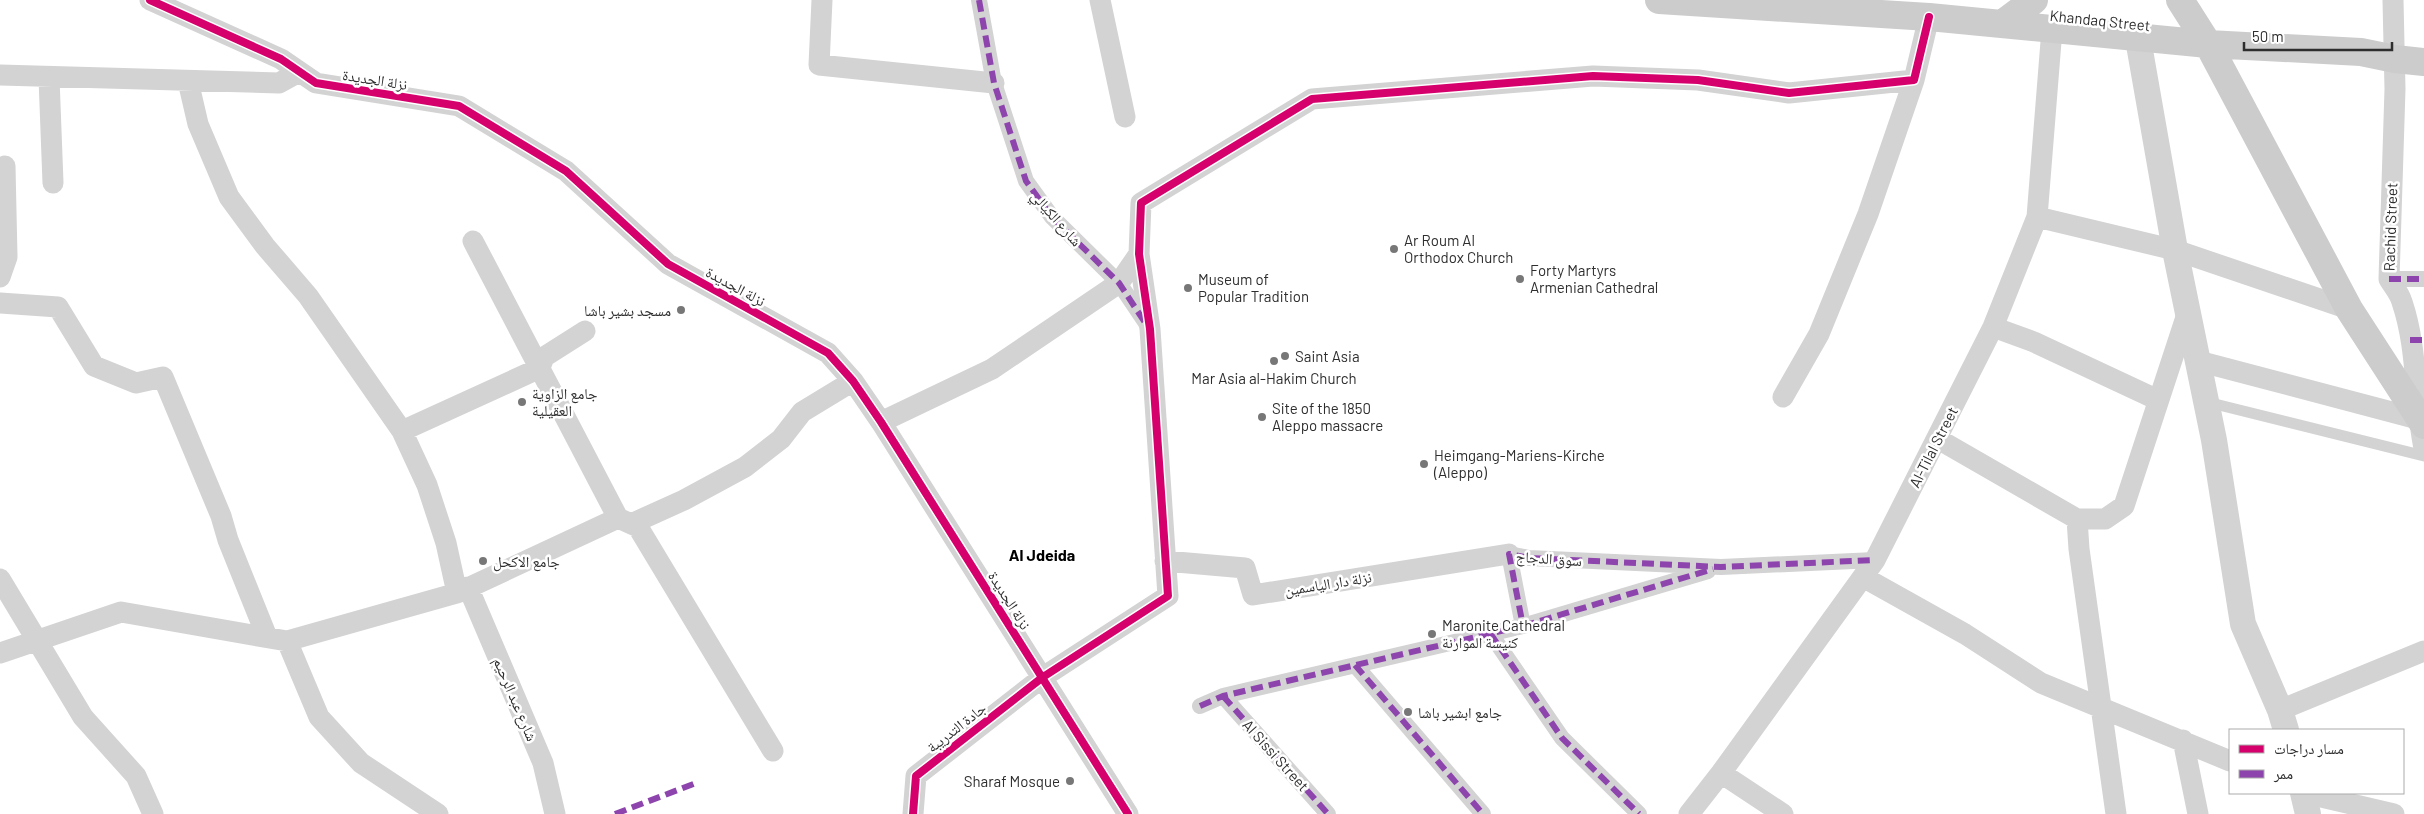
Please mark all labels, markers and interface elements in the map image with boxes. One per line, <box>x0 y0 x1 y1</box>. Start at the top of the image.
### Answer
street label: Khandaq Street <box>2049 6 2151 34</box>
scale bar <box>2244 20 2392 52</box>
text: 50 m <box>2252 27 2284 45</box>
street label: نزلة الجديدة <box>341 65 409 94</box>
street label: Rachid Street <box>2379 182 2401 272</box>
street label: شارع الكيالي <box>1025 186 1086 252</box>
place label: Ar Roum Al Orthodox Church <box>1404 231 1513 266</box>
marker: Ar Roum Al Orthodox Church <box>1388 243 1400 255</box>
place label: Forty Martyrs Armenian Cathedral <box>1530 261 1658 296</box>
street label: نزلة الجديدة <box>703 262 769 311</box>
place label: Museum of Popular Tradition <box>1198 270 1309 305</box>
marker: Forty Martyrs Armenian Cathedral <box>1514 273 1526 285</box>
marker: Museum of Popular Tradition <box>1182 282 1194 294</box>
place label: مسجد بشير باشا <box>584 301 671 320</box>
marker: مسجد بشير باشا <box>675 304 687 316</box>
place label: Saint Asia <box>1295 347 1360 365</box>
marker: Saint Asia <box>1279 350 1291 362</box>
marker: Mar Asia al-Hakim Church <box>1268 355 1280 367</box>
place label: Mar Asia al-Hakim Church <box>1191 369 1357 387</box>
place label: جامع الزاوية العقيلية <box>532 384 598 419</box>
marker: جامع الزاوية العقيلية <box>516 396 528 408</box>
place label: Site of the 1850 Aleppo massacre <box>1272 399 1383 434</box>
street label: Al-Tilal Street <box>1905 404 1961 490</box>
marker: Site of the 1850 Aleppo massacre <box>1256 411 1268 423</box>
place label: Heimgang-Mariens-Kirche (Aleppo) <box>1433 446 1605 481</box>
marker: Heimgang-Mariens-Kirche (Aleppo) <box>1418 458 1430 470</box>
district label: Al Jdeida <box>1009 545 1075 564</box>
street label: سوق الدجاج <box>1515 547 1583 571</box>
place label: جامع الاكحل <box>493 552 560 572</box>
marker: جامع الاكحل <box>477 555 489 567</box>
street label: نزلة دار الياسمين <box>1283 567 1373 601</box>
street label: نزلة الجديدة <box>984 568 1035 633</box>
place label: Maronite Cathedral كنيسة الموارنة <box>1442 616 1565 652</box>
marker: Maronite Cathedral كنيسة الموارنة <box>1426 628 1438 640</box>
street label: شارع عبد الرحيم <box>488 654 542 744</box>
street label: جادة التدريبة <box>923 698 990 756</box>
place label: جامع ابشير باشا <box>1418 703 1502 723</box>
marker: جامع ابشير باشا <box>1402 706 1414 718</box>
street label: Al Sissi Street <box>1239 715 1313 795</box>
legend <box>2229 729 2404 794</box>
text: مسار دراجات <box>2274 739 2344 758</box>
text: ممر <box>2273 764 2293 783</box>
place label: Sharaf Mosque <box>964 772 1060 790</box>
marker: Sharaf Mosque <box>1064 775 1076 787</box>

